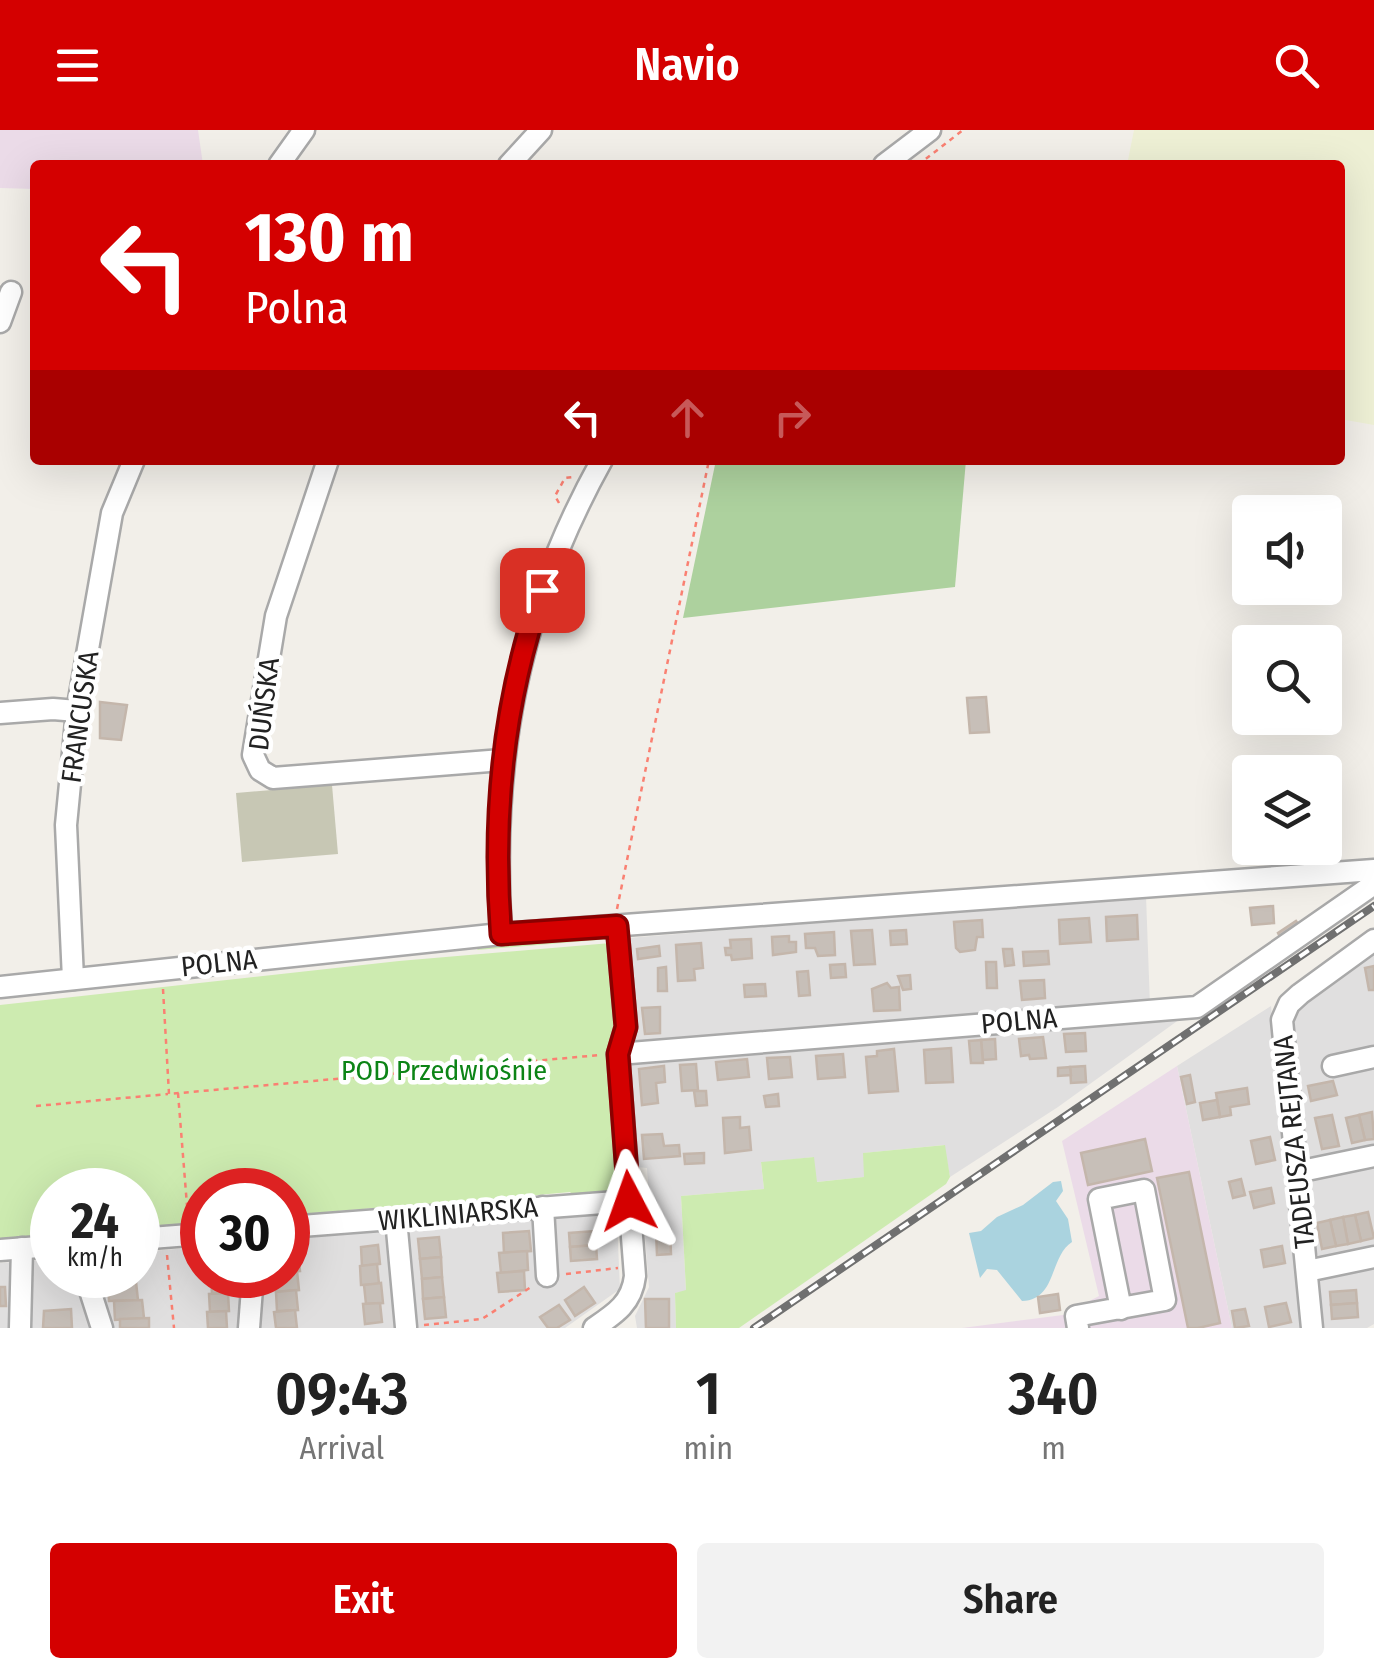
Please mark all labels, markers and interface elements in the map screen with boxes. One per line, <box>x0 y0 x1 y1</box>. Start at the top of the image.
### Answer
icon: menu <box>50 38 105 93</box>
text: Navio <box>634 38 740 92</box>
icon: search <box>1269 38 1324 93</box>
text: 130 m <box>245 196 414 280</box>
icon: left <box>80 200 210 330</box>
text: Polna <box>245 281 349 335</box>
icon: left <box>555 390 610 445</box>
icon: ahead <box>660 390 715 445</box>
icon: right <box>765 390 820 445</box>
map controls <box>1232 495 1342 865</box>
button: sound <box>1232 495 1342 605</box>
pin <box>500 548 585 633</box>
icon: arrive <box>515 563 570 618</box>
button: search <box>1232 625 1342 735</box>
street label: FRANCUSKA <box>54 649 106 785</box>
street label: DUŃSKA <box>242 655 286 752</box>
button: layers <box>1232 755 1342 865</box>
street label: POLNA <box>179 943 259 983</box>
street label: POLNA <box>980 1001 1059 1041</box>
street label: TADEUSZA REJTANA <box>1266 1034 1322 1250</box>
park label: POD Przedwiośnie <box>341 1054 547 1087</box>
position arrow <box>577 1149 681 1253</box>
speed limit sign: 30 <box>180 1168 310 1298</box>
text: 24 <box>71 1191 119 1251</box>
street label: WIKLINIARSKA <box>377 1191 540 1237</box>
text: km/h <box>67 1243 123 1273</box>
text: 09:43 <box>275 1358 409 1430</box>
text: 1 <box>696 1358 721 1430</box>
text: 340 <box>1008 1358 1099 1430</box>
text: Arrival <box>299 1429 384 1467</box>
text: min <box>684 1429 733 1467</box>
text: m <box>1041 1429 1066 1467</box>
button: Exit <box>50 1543 677 1658</box>
button: Share <box>697 1543 1324 1658</box>

